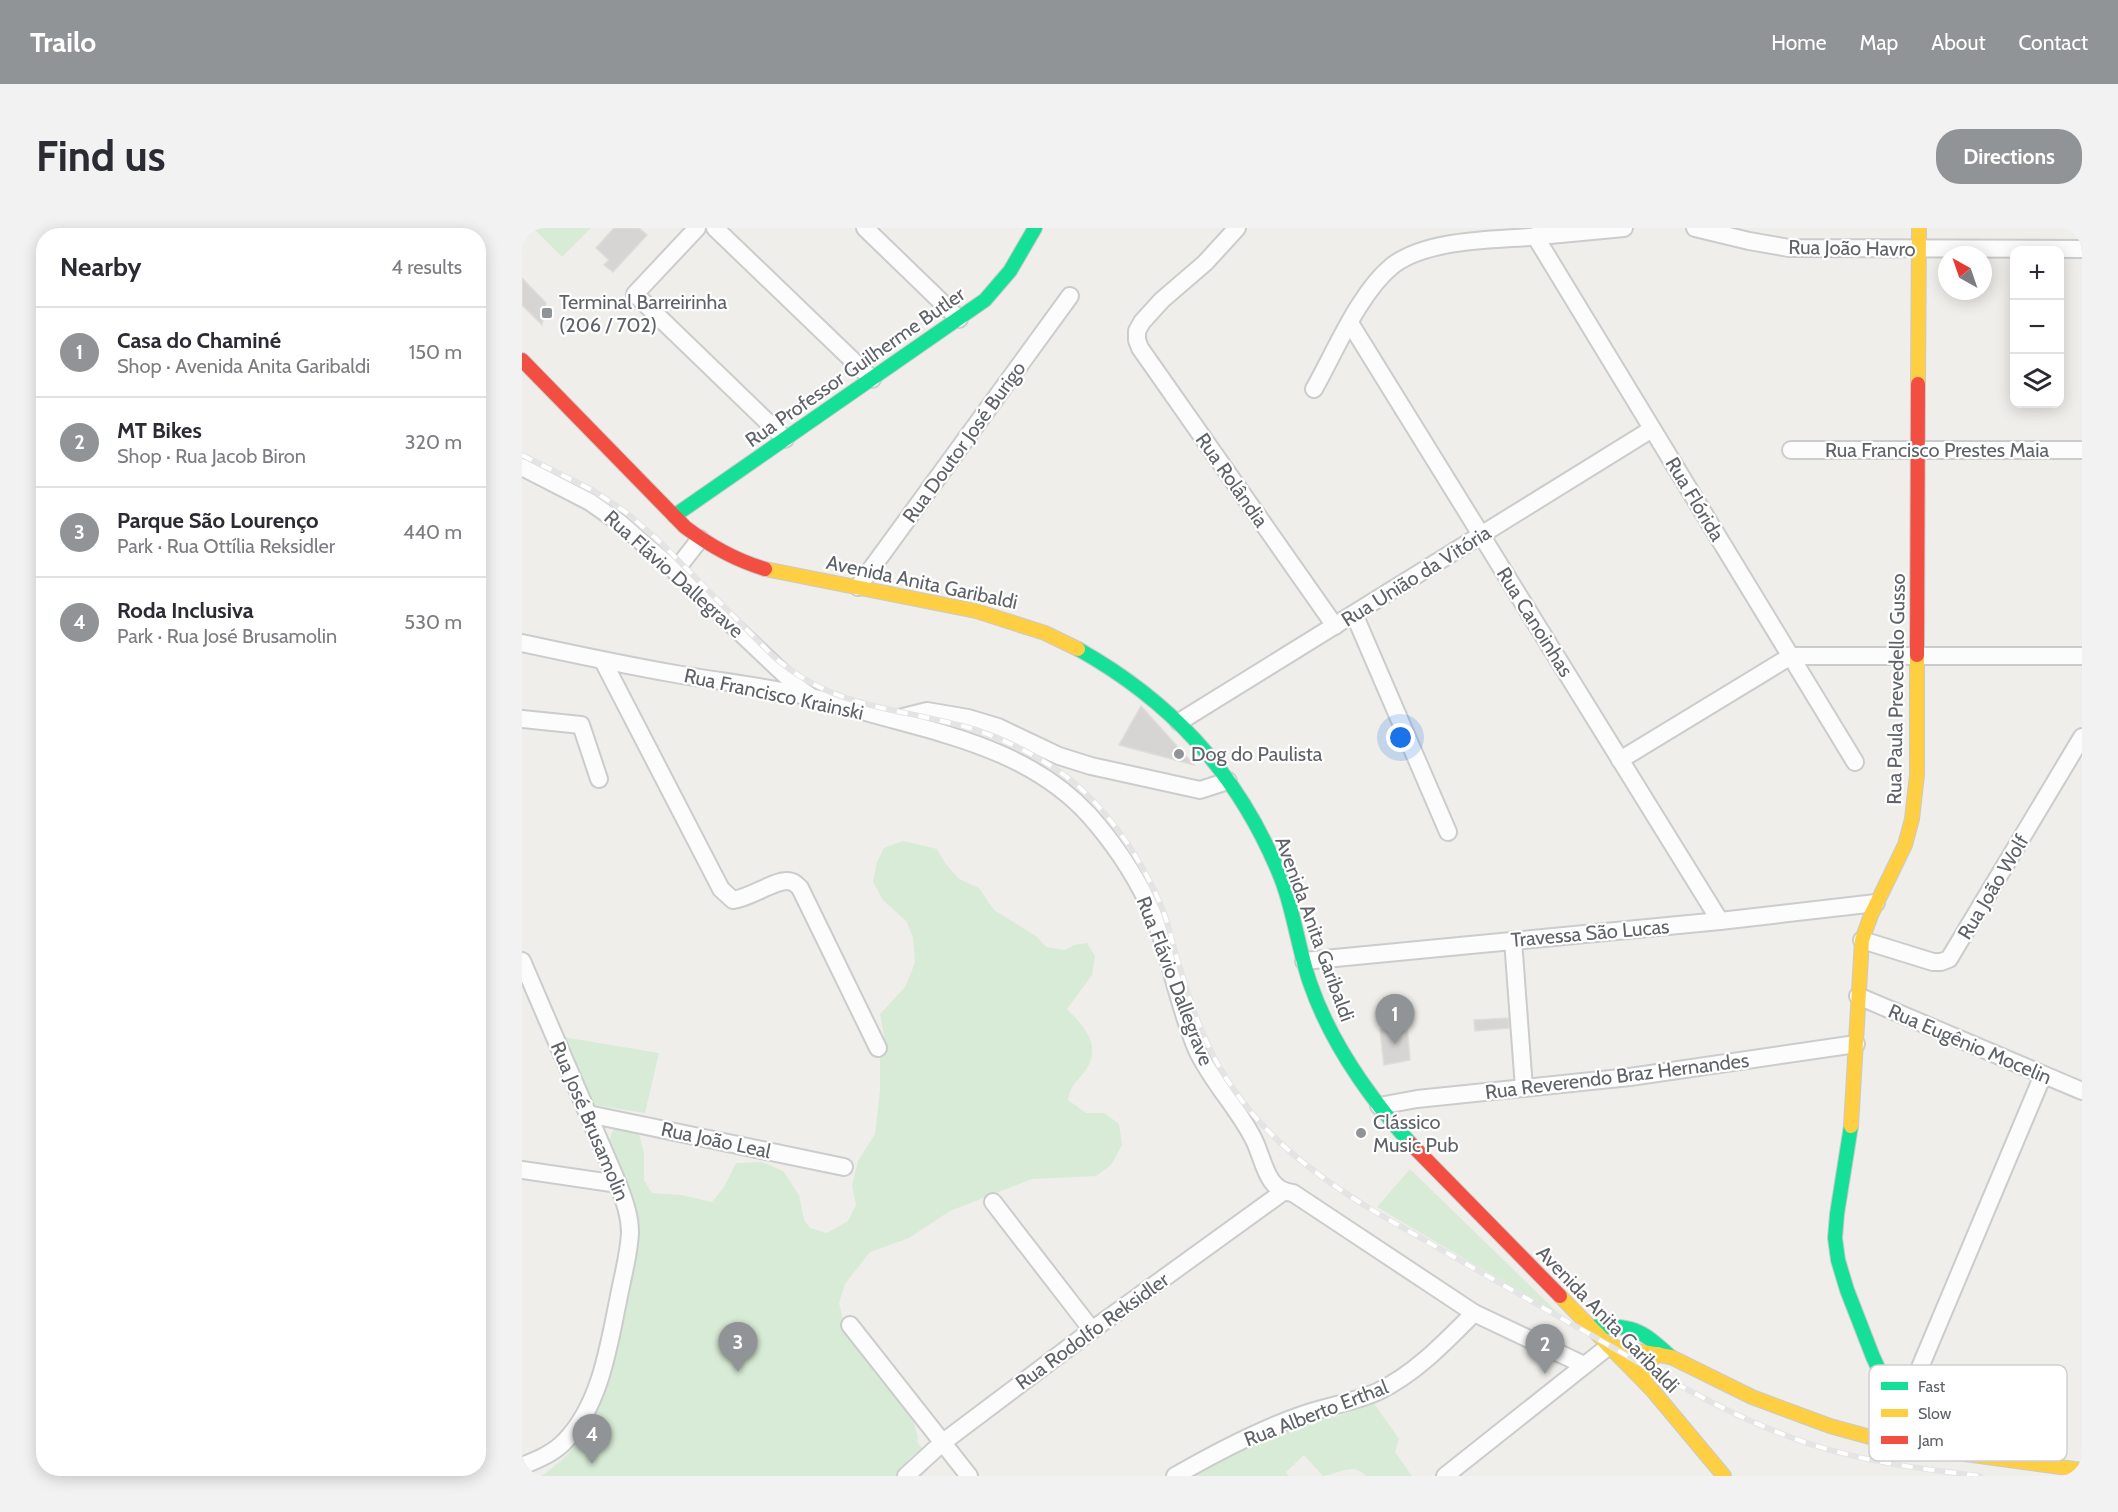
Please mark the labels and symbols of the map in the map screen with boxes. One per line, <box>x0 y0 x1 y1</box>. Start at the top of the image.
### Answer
street label: Rua João Havro <box>1788 235 1916 261</box>
north arrow <box>1938 246 1992 300</box>
street label: Rua Professor Guilherme Butler <box>741 282 970 452</box>
place label: Terminal Barreirinha (206 / 702) <box>559 290 727 337</box>
marker: Terminal Barreirinha (206 / 702) <box>540 306 554 320</box>
street label: Rua Doutor José Burigo <box>897 357 1031 527</box>
street label: Rua Rolândia <box>1191 428 1273 532</box>
street label: Rua Francisco Prestes Maia <box>1825 438 2049 462</box>
street label: Rua Flórida <box>1661 453 1730 546</box>
street label: Rua Flávio Dallegrave <box>599 505 749 643</box>
street label: Rua União da Vitória <box>1337 520 1495 632</box>
street label: Avenida Anita Garibaldi <box>824 550 1020 614</box>
street label: Rua Canoinhas <box>1492 563 1578 681</box>
street label: Rua Paula Prevedello Gusso <box>1882 573 1910 805</box>
street label: Rua Francisco Krainski <box>682 663 866 725</box>
your location <box>1386 723 1415 752</box>
place label: Dog do Paulista <box>1191 742 1323 766</box>
marker: Dog do Paulista <box>1172 747 1186 761</box>
street label: Rua João Wolf <box>1952 830 2034 944</box>
street label: Avenida Anita Garibaldi <box>1270 833 1360 1025</box>
street label: Rua Flávio Dallegrave <box>1132 893 1218 1069</box>
street label: Travessa São Lucas <box>1510 914 1670 952</box>
pin: 1 <box>1376 994 1414 1044</box>
street label: Rua Eugênio Mocelin <box>1885 999 2055 1089</box>
street label: Rua José Brusamolin <box>546 1038 634 1204</box>
street label: Rua Reverendo Braz Hernandes <box>1484 1048 1750 1104</box>
place label: Clássico Music Pub <box>1373 1110 1458 1157</box>
street label: Rua João Leal <box>659 1117 773 1163</box>
marker: Clássico Music Pub <box>1354 1126 1368 1140</box>
street label: Avenida Anita Garibaldi <box>1532 1241 1684 1397</box>
street label: Rua Rodolfo Reksidler <box>1011 1267 1174 1395</box>
pin: 3 <box>718 1322 758 1372</box>
pin: 2 <box>1526 1324 1564 1374</box>
legend <box>1869 1365 2067 1461</box>
street label: Rua Alberto Erthal <box>1241 1374 1392 1451</box>
text: Fast <box>1918 1377 1946 1396</box>
text: Slow <box>1918 1404 1952 1423</box>
pin: 4 <box>572 1414 612 1464</box>
text: Jam <box>1917 1431 1944 1450</box>

